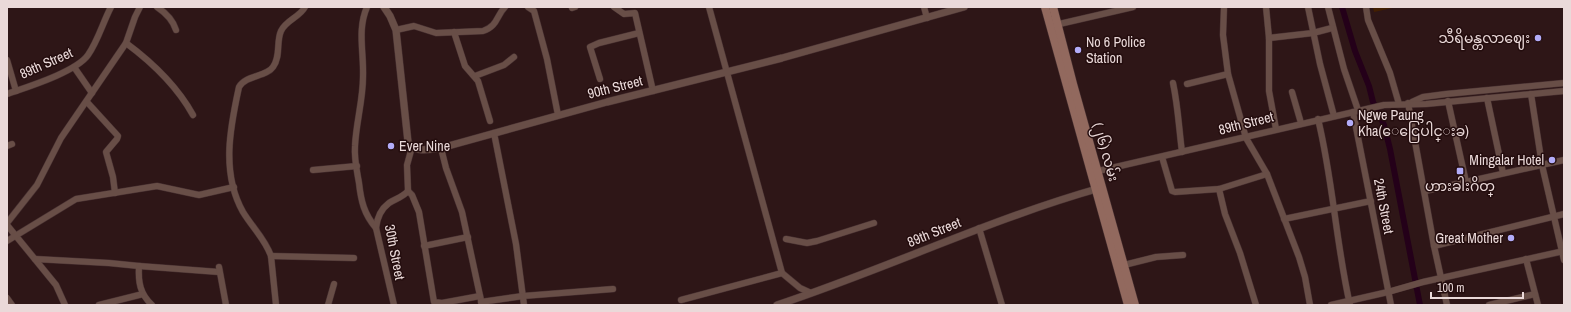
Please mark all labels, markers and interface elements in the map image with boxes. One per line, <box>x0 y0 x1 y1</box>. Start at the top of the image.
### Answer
place label: သီရိမန္တလာဈေး <box>1438 28 1530 50</box>
place label: No 6 Police Station <box>1086 33 1145 67</box>
marker: သီရိမန္တလာဈေး <box>1533 33 1543 43</box>
street label: 89th Street <box>17 43 75 83</box>
marker: No 6 Police Station <box>1073 45 1083 55</box>
street label: 90th Street <box>586 71 644 103</box>
place label: Ngwe Paung Kha(ေငြေပါင္းခ) <box>1358 106 1469 143</box>
street label: 89th Street <box>1217 107 1275 139</box>
marker: Ngwe Paung Kha(ေငြေပါင္းခ) <box>1345 118 1355 128</box>
street label: (၂၆) လမ်း <box>1086 120 1124 184</box>
place label: Ever Nine <box>399 137 450 155</box>
marker: Ever Nine <box>386 141 396 151</box>
place label: Mingalar Hotel <box>1469 151 1544 169</box>
marker: Mingalar Hotel <box>1547 155 1557 165</box>
marker: ဟားခါးဂိတ္ <box>1455 166 1465 176</box>
place label: ဟားခါးဂိတ္ <box>1425 176 1495 197</box>
street label: 24th Street <box>1370 177 1398 235</box>
street label: 89th Street <box>905 213 963 251</box>
street label: 30th Street <box>381 223 409 281</box>
place label: Great Mother <box>1435 229 1503 247</box>
marker: Great Mother <box>1506 233 1516 243</box>
scale bar <box>1431 274 1523 300</box>
text: 100 m <box>1437 280 1464 296</box>

